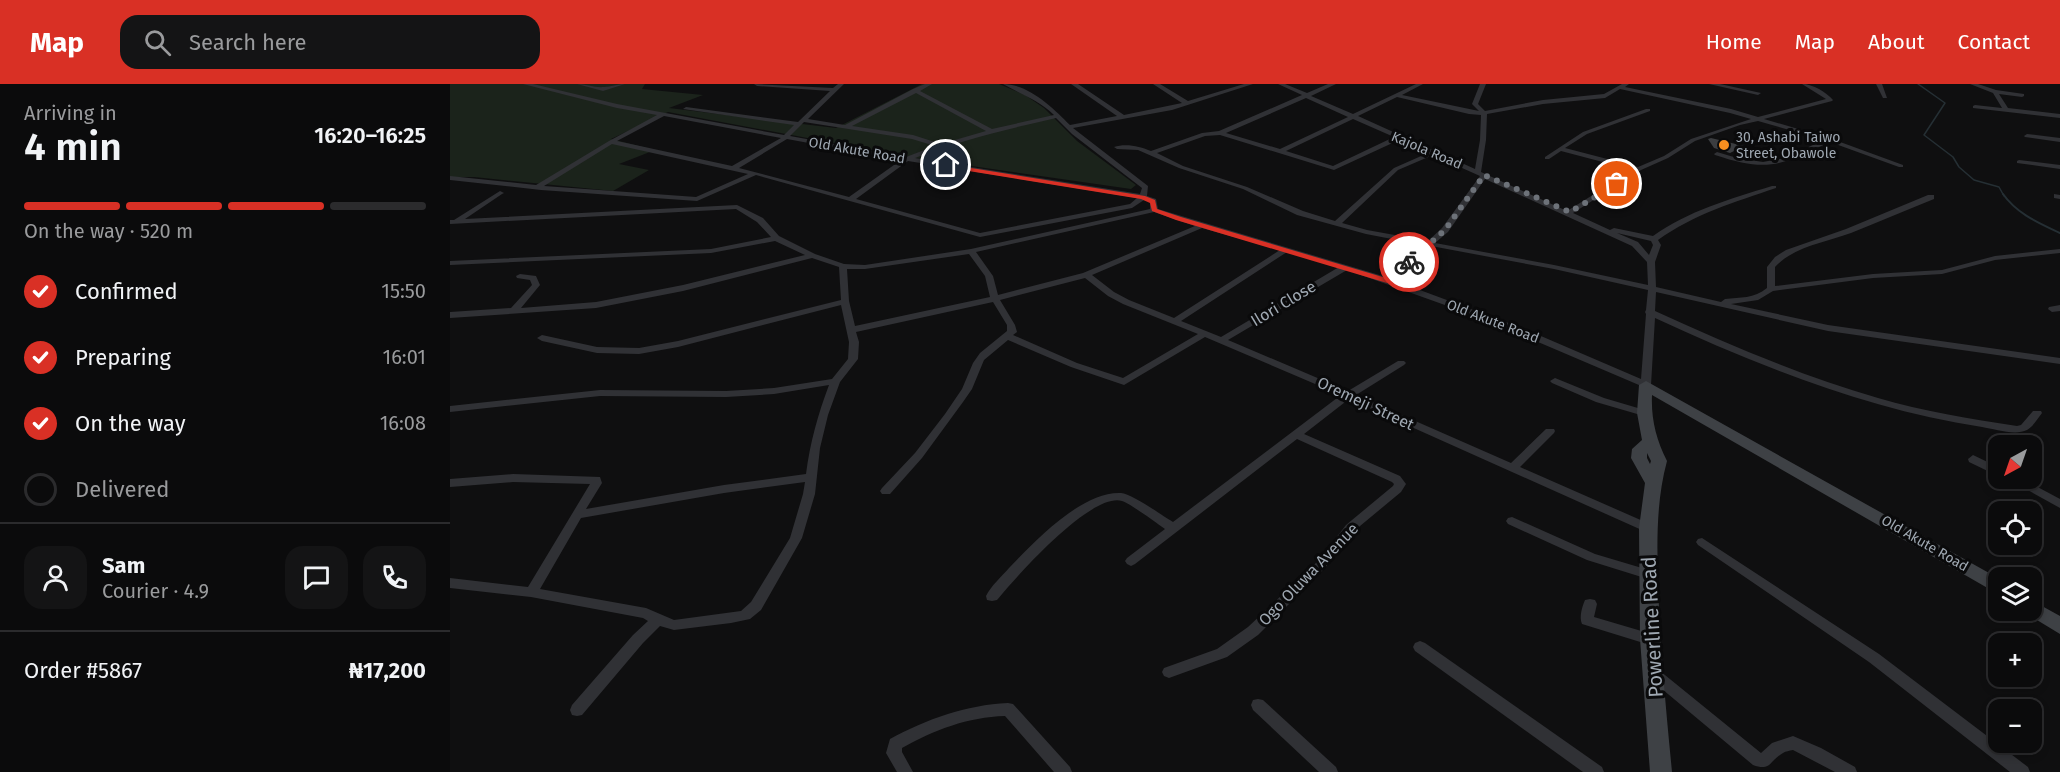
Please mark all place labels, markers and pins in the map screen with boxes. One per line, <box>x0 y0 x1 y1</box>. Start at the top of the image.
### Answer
place label: 30, Ashabi Taiwo Street, Obawole <box>1736 129 1841 162</box>
marker: 30, Ashabi Taiwo Street, Obawole <box>1717 138 1731 152</box>
pin <box>920 139 971 190</box>
pin <box>1591 158 1642 209</box>

